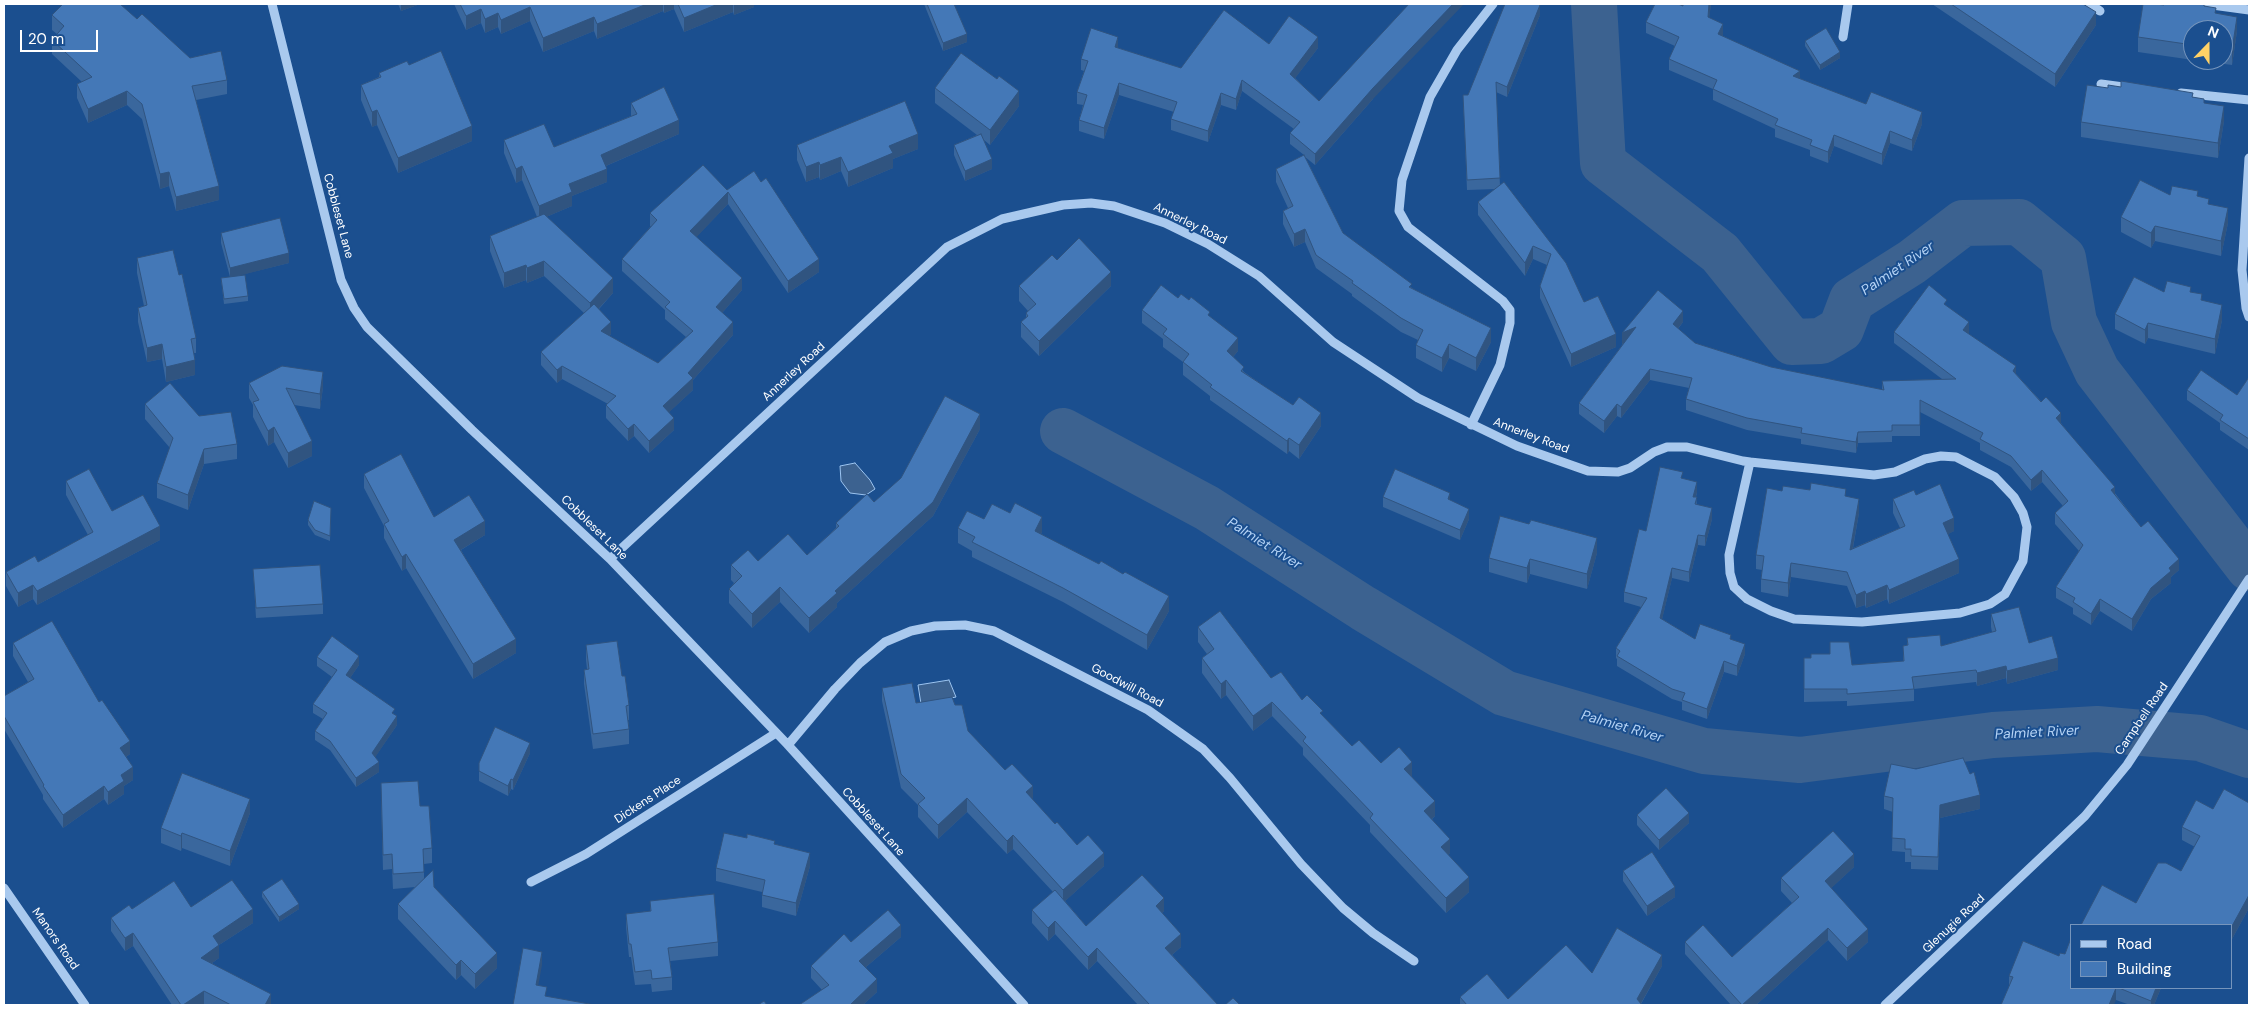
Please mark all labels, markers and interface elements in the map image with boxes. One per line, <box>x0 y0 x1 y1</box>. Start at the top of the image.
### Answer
scale bar <box>22 20 100 52</box>
north arrow <box>2183 20 2233 70</box>
text: N <box>2205 22 2221 42</box>
text: 20 m <box>28 29 64 49</box>
street label: Cobbleset Lane <box>320 172 356 260</box>
street label: Annerley Road <box>1151 200 1229 248</box>
water label: Palmiet River <box>1858 238 1938 300</box>
street label: Annerley Road <box>760 339 828 405</box>
street label: Annerley Road <box>1491 415 1571 457</box>
street label: Cobbleset Lane <box>558 492 630 564</box>
water label: Palmiet River <box>1224 515 1304 573</box>
street label: Goodwill Road <box>1089 661 1165 711</box>
street label: Campbell Road <box>2113 680 2171 758</box>
water label: Palmiet River <box>1579 707 1665 747</box>
water label: Palmiet River <box>1994 722 2080 744</box>
street label: Dickens Place <box>612 773 684 827</box>
street label: Cobbleset Lane <box>838 785 908 859</box>
street label: Glenugie Road <box>1920 891 1988 957</box>
street label: Manors Road <box>28 905 82 973</box>
legend <box>2070 924 2233 989</box>
text: Road <box>2117 934 2152 954</box>
text: Building <box>2117 959 2172 979</box>

